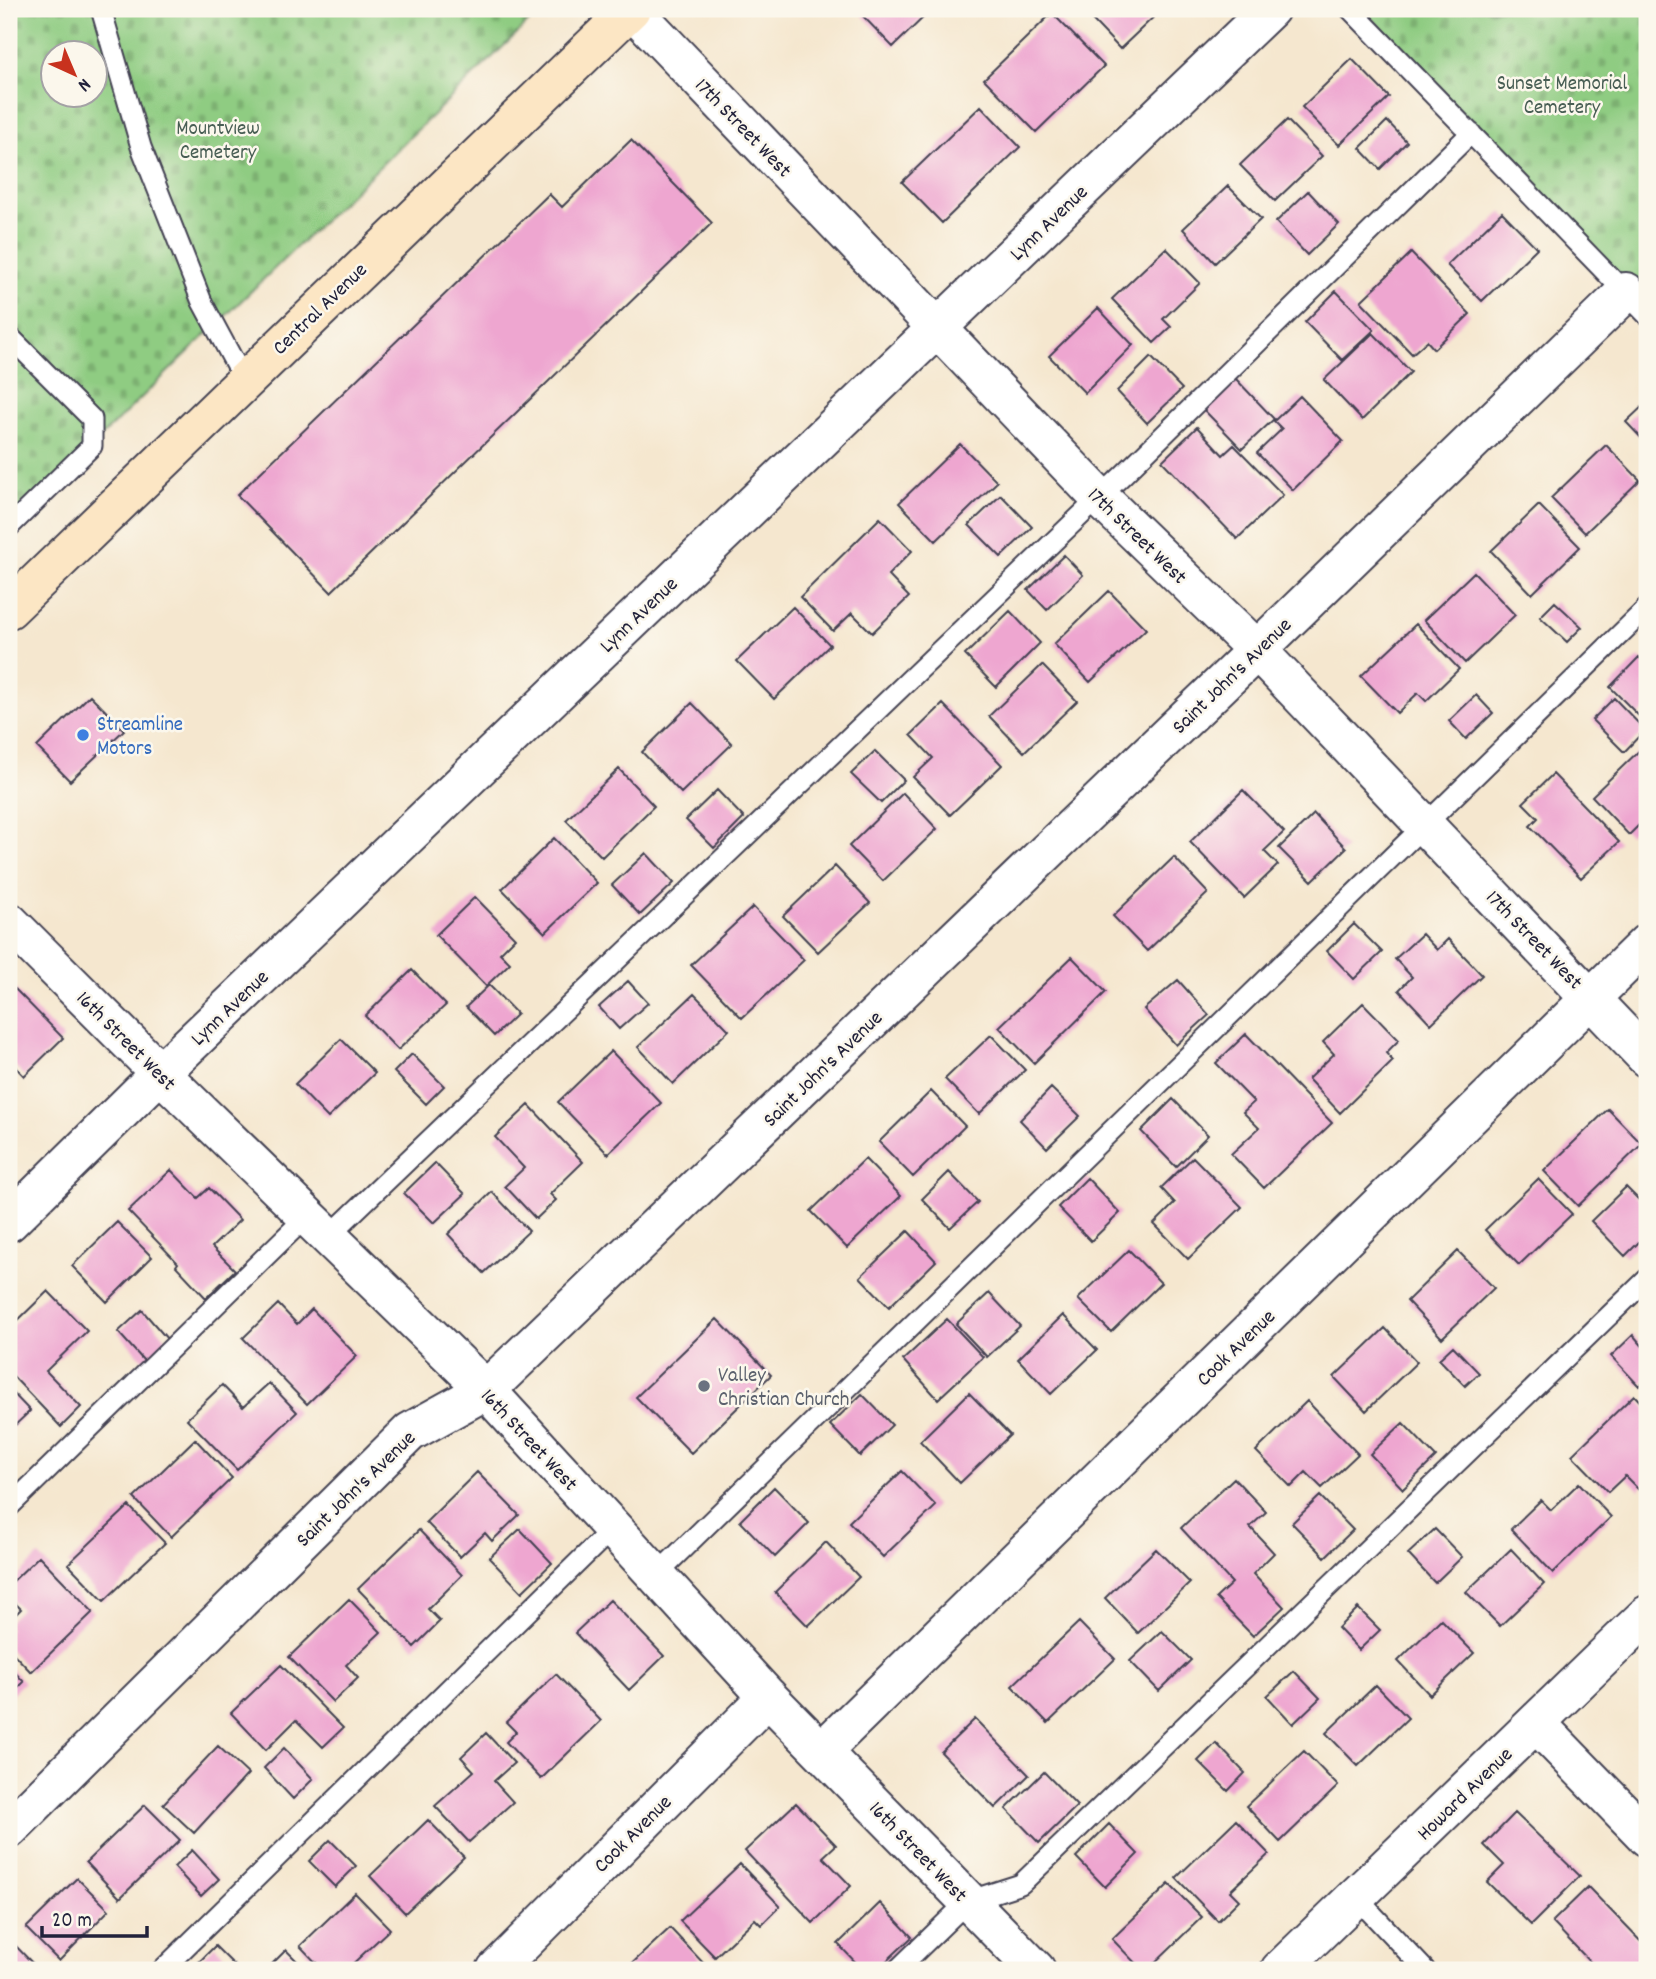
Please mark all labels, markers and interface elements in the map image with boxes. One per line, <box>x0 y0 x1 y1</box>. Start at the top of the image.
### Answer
north arrow <box>38 38 108 108</box>
park label: Sunset Memorial Cemetery <box>1497 70 1627 124</box>
text: N <box>71 71 96 97</box>
street label: 17th Street West <box>686 72 797 186</box>
park label: Mountview Cemetery <box>176 115 260 169</box>
street label: Lynn Avenue <box>1004 179 1096 269</box>
street label: Central Avenue <box>267 257 375 363</box>
street label: 17th Street West <box>1079 482 1193 593</box>
street label: Lynn Avenue <box>594 571 686 661</box>
street label: Saint John's Avenue <box>1166 612 1300 742</box>
place label: Streamline Motors <box>97 711 183 765</box>
marker: Streamline Motors <box>75 727 91 743</box>
street label: 17th Street West <box>1477 884 1588 998</box>
street label: Lynn Avenue <box>185 964 277 1054</box>
street label: 16th Street West <box>68 985 182 1099</box>
street label: Saint John's Avenue <box>757 1005 891 1135</box>
street label: Cook Avenue <box>1191 1304 1283 1395</box>
place label: Valley Christian Church <box>718 1362 849 1416</box>
marker: Valley Christian Church <box>696 1378 712 1394</box>
street label: 16th Street West <box>472 1383 584 1499</box>
street label: Saint John's Avenue <box>290 1425 424 1555</box>
street label: Howard Avenue <box>1411 1742 1521 1849</box>
street label: Cook Avenue <box>588 1789 680 1881</box>
street label: 16th Street West <box>861 1796 973 1911</box>
scale bar <box>42 1895 147 1939</box>
text: 20 m <box>52 1907 92 1937</box>

